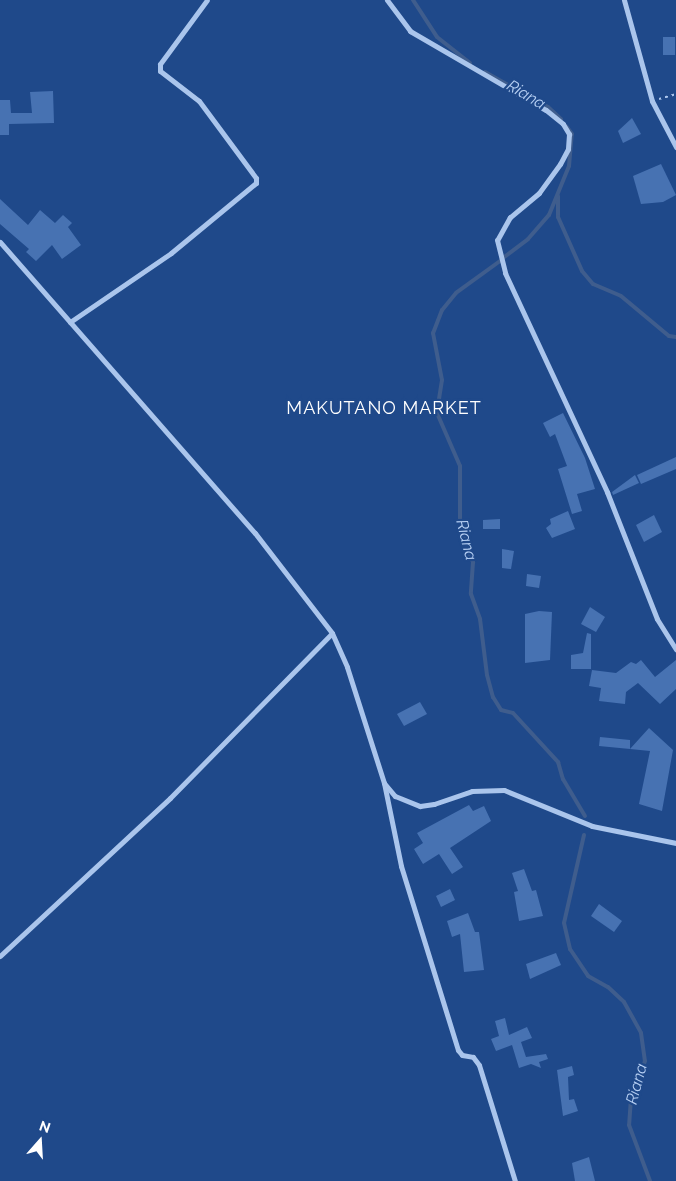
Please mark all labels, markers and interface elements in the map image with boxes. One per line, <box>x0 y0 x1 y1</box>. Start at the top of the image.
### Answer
water label: Riana <box>503 76 549 114</box>
district label: MAKUTANO MARKET <box>284 397 484 419</box>
water label: Riana <box>452 518 480 562</box>
water label: Riana <box>622 1061 652 1107</box>
north arrow <box>15 1116 65 1166</box>
text: N <box>37 1118 53 1136</box>

